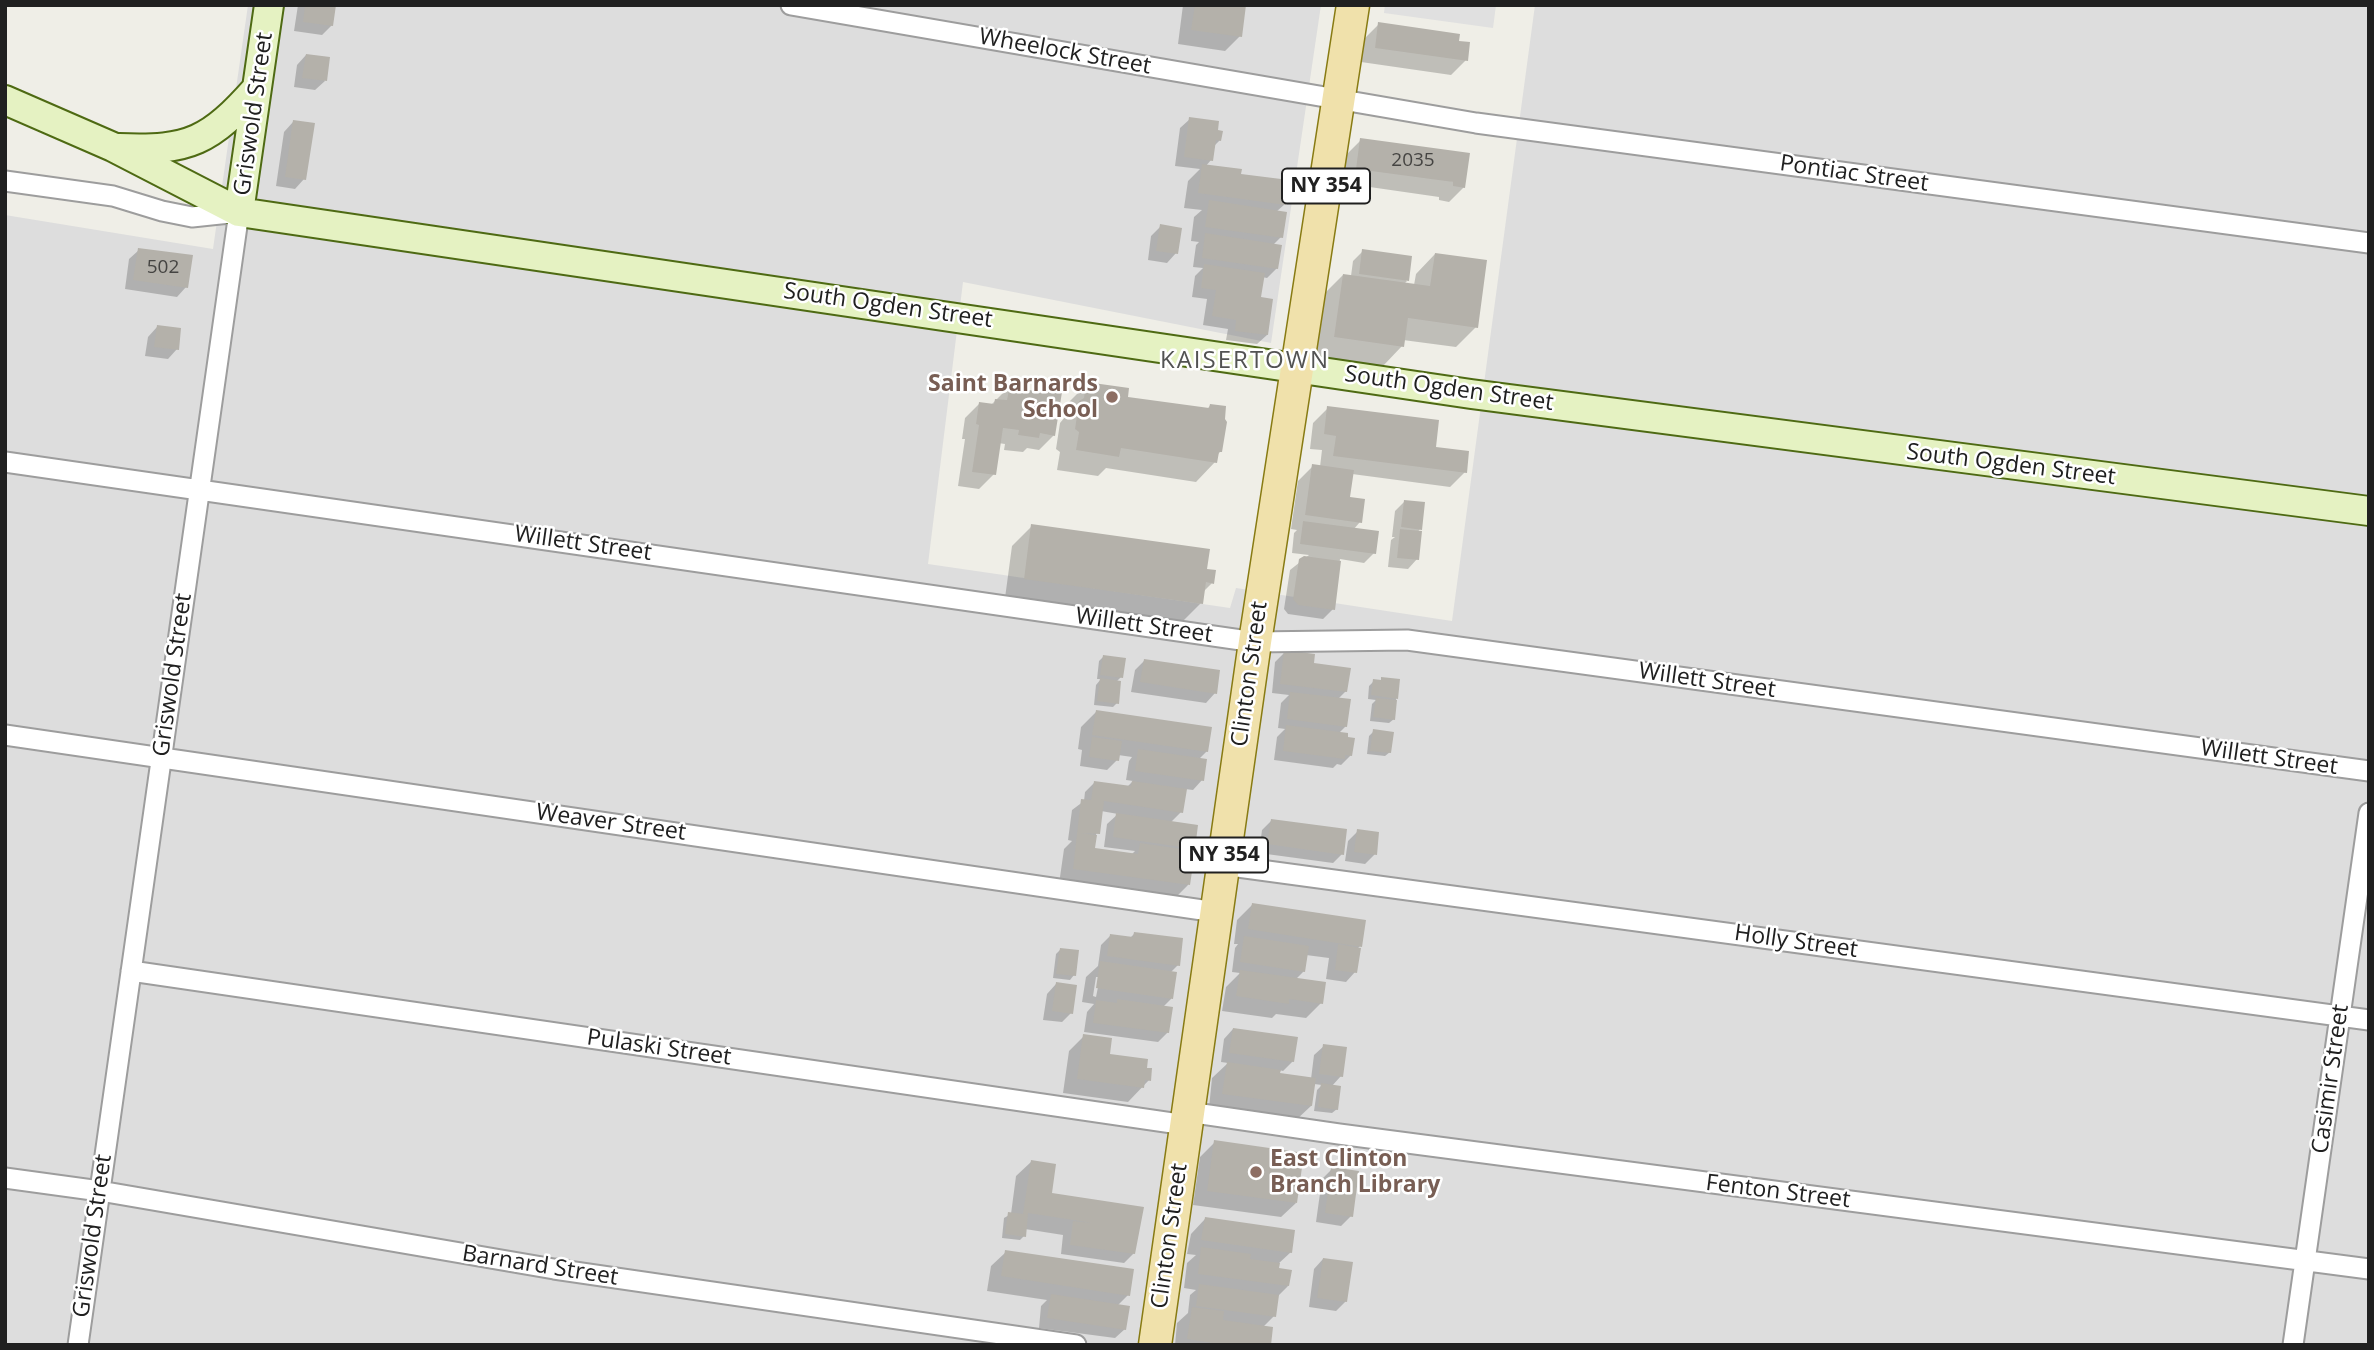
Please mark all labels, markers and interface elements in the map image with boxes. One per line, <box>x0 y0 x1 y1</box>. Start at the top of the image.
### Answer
street label: Wheelock Street <box>977 23 1153 81</box>
street label: Griswold Street <box>229 31 279 197</box>
house number: 2035 <box>1391 150 1435 172</box>
street label: Pontiac Street <box>1778 150 1930 198</box>
road number: NY 354 <box>1282 168 1370 204</box>
house number: 502 <box>147 257 179 279</box>
street label: South Ogden Street <box>782 278 994 334</box>
district label: KAISERTOWN <box>1161 347 1329 375</box>
street label: South Ogden Street <box>1343 361 1555 417</box>
place label: Saint Barnards School <box>928 370 1098 424</box>
marker: Saint Barnards School <box>1104 389 1120 405</box>
street label: South Ogden Street <box>1905 438 2117 492</box>
street label: Willett Street <box>513 521 653 567</box>
street label: Griswold Street <box>148 592 198 758</box>
street label: Clinton Street <box>1226 600 1274 748</box>
street label: Willett Street <box>1074 603 1214 649</box>
street label: Willett Street <box>1637 658 1777 704</box>
street label: Willett Street <box>2199 735 2339 781</box>
street label: Weaver Street <box>534 799 688 847</box>
road number: NY 354 <box>1180 838 1268 872</box>
street label: Holly Street <box>1733 920 1859 964</box>
street label: Casimir Street <box>2307 1002 2355 1156</box>
street label: Pulaski Street <box>585 1024 733 1072</box>
place label: East Clinton Branch Library <box>1270 1145 1440 1199</box>
street label: Griswold Street <box>68 1153 118 1319</box>
street label: Clinton Street <box>1146 1162 1194 1310</box>
marker: East Clinton Branch Library <box>1248 1164 1264 1180</box>
street label: Fenton Street <box>1704 1169 1852 1215</box>
street label: Barnard Street <box>460 1240 620 1292</box>

